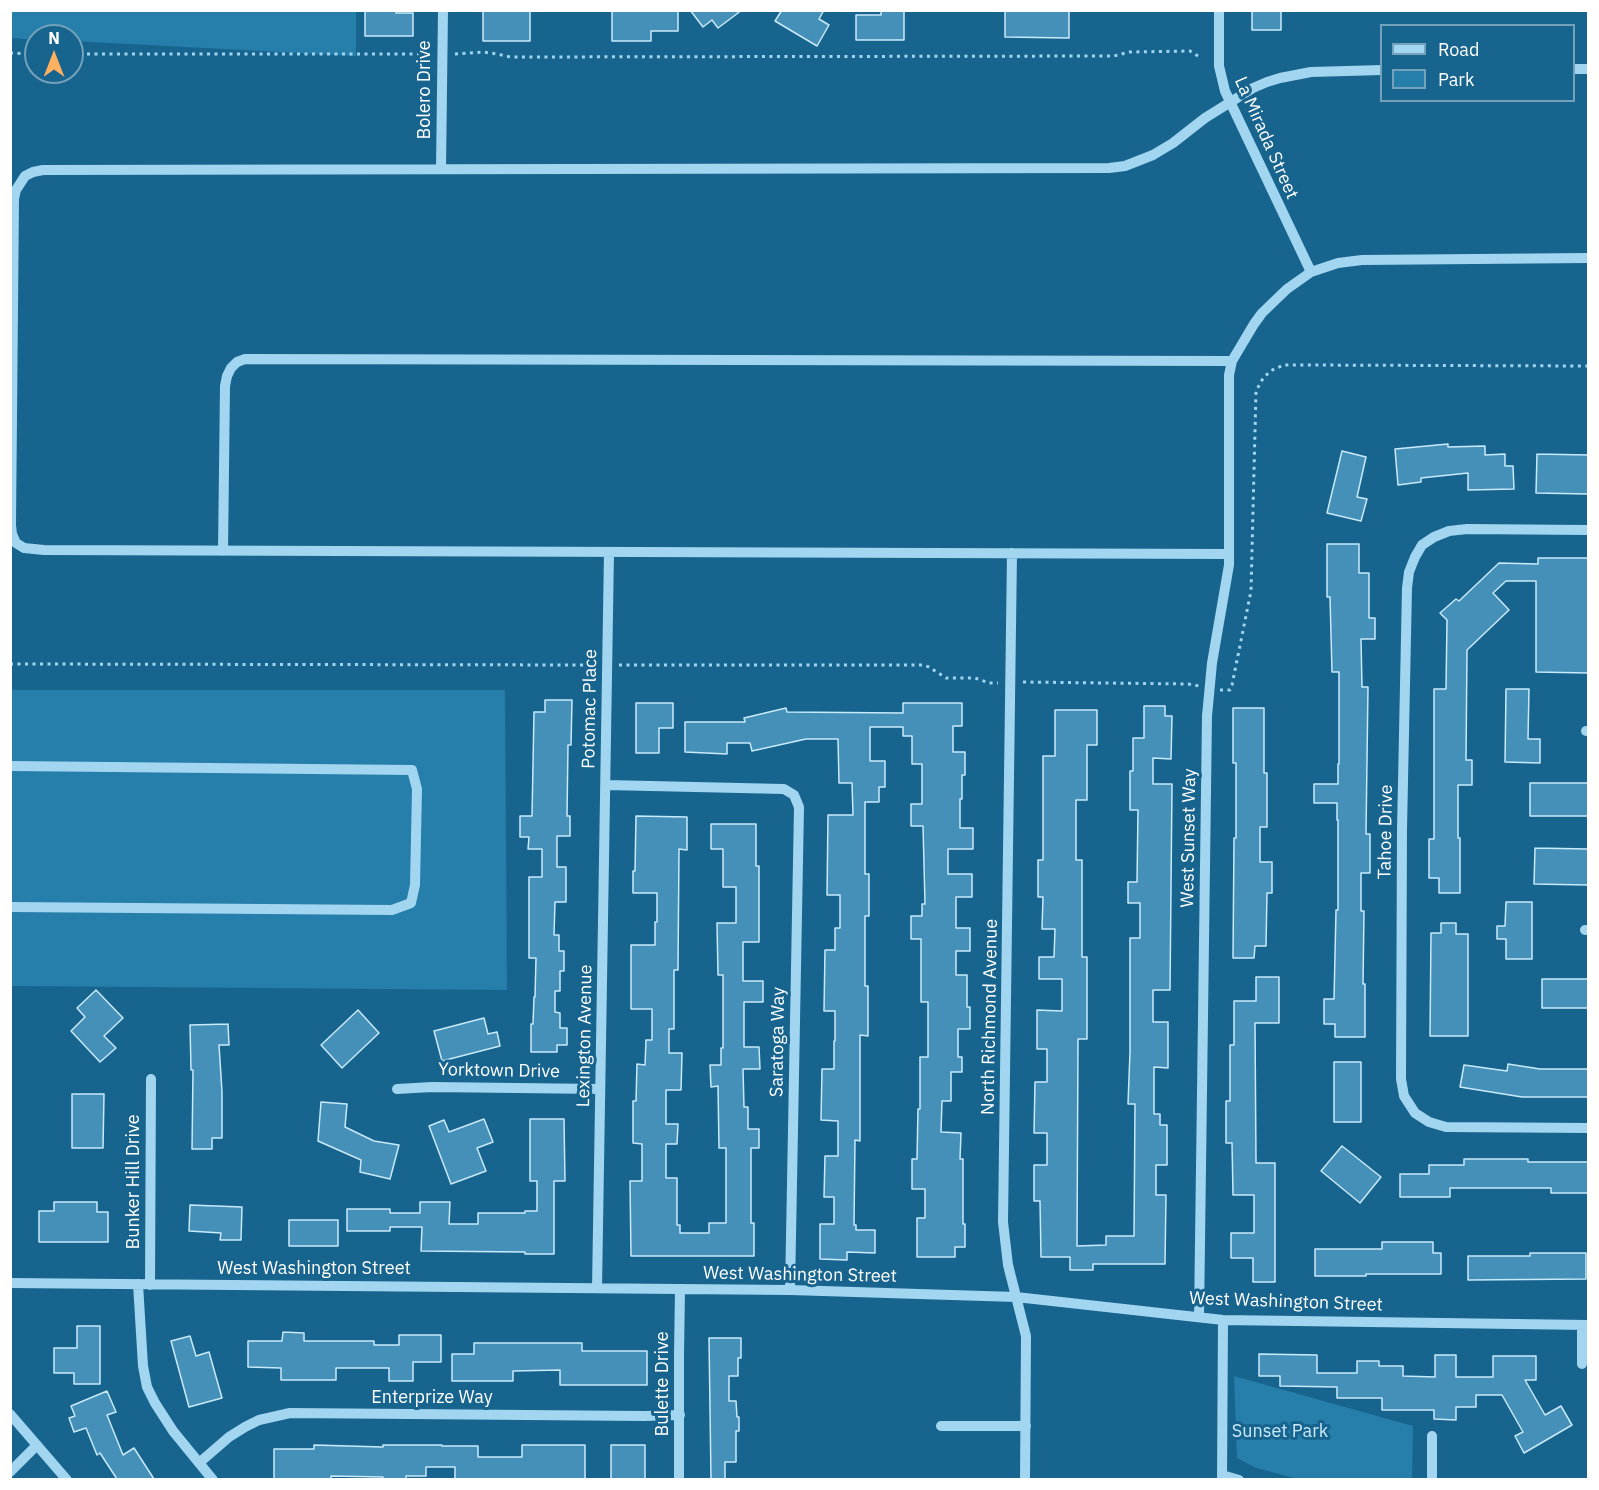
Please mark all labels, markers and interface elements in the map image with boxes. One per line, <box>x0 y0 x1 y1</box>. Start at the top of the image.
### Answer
north arrow <box>24 24 84 84</box>
legend <box>1380 24 1575 102</box>
text: N <box>48 28 60 48</box>
text: Road <box>1438 38 1479 61</box>
street label: Bolero Drive <box>414 40 436 140</box>
text: Park <box>1438 68 1474 91</box>
street label: La Mirada Street <box>1229 73 1303 203</box>
street label: Potomac Place <box>578 649 602 769</box>
street label: West Sunset Way <box>1177 768 1201 908</box>
street label: Tahoe Drive <box>1374 784 1398 880</box>
street label: North Richmond Avenue <box>977 919 1003 1115</box>
street label: Lexington Avenue <box>573 964 597 1108</box>
street label: Saratoga Way <box>766 987 790 1097</box>
street label: Yorktown Drive <box>438 1059 560 1083</box>
street label: Bunker Hill Drive <box>123 1114 145 1250</box>
street label: West Washington Street <box>217 1258 411 1280</box>
street label: West Washington Street <box>703 1263 897 1287</box>
street label: West Washington Street <box>1189 1288 1383 1316</box>
street label: Bulette Drive <box>652 1331 674 1437</box>
street label: Enterprize Way <box>371 1387 493 1409</box>
park label: Sunset Park <box>1232 1421 1328 1443</box>

